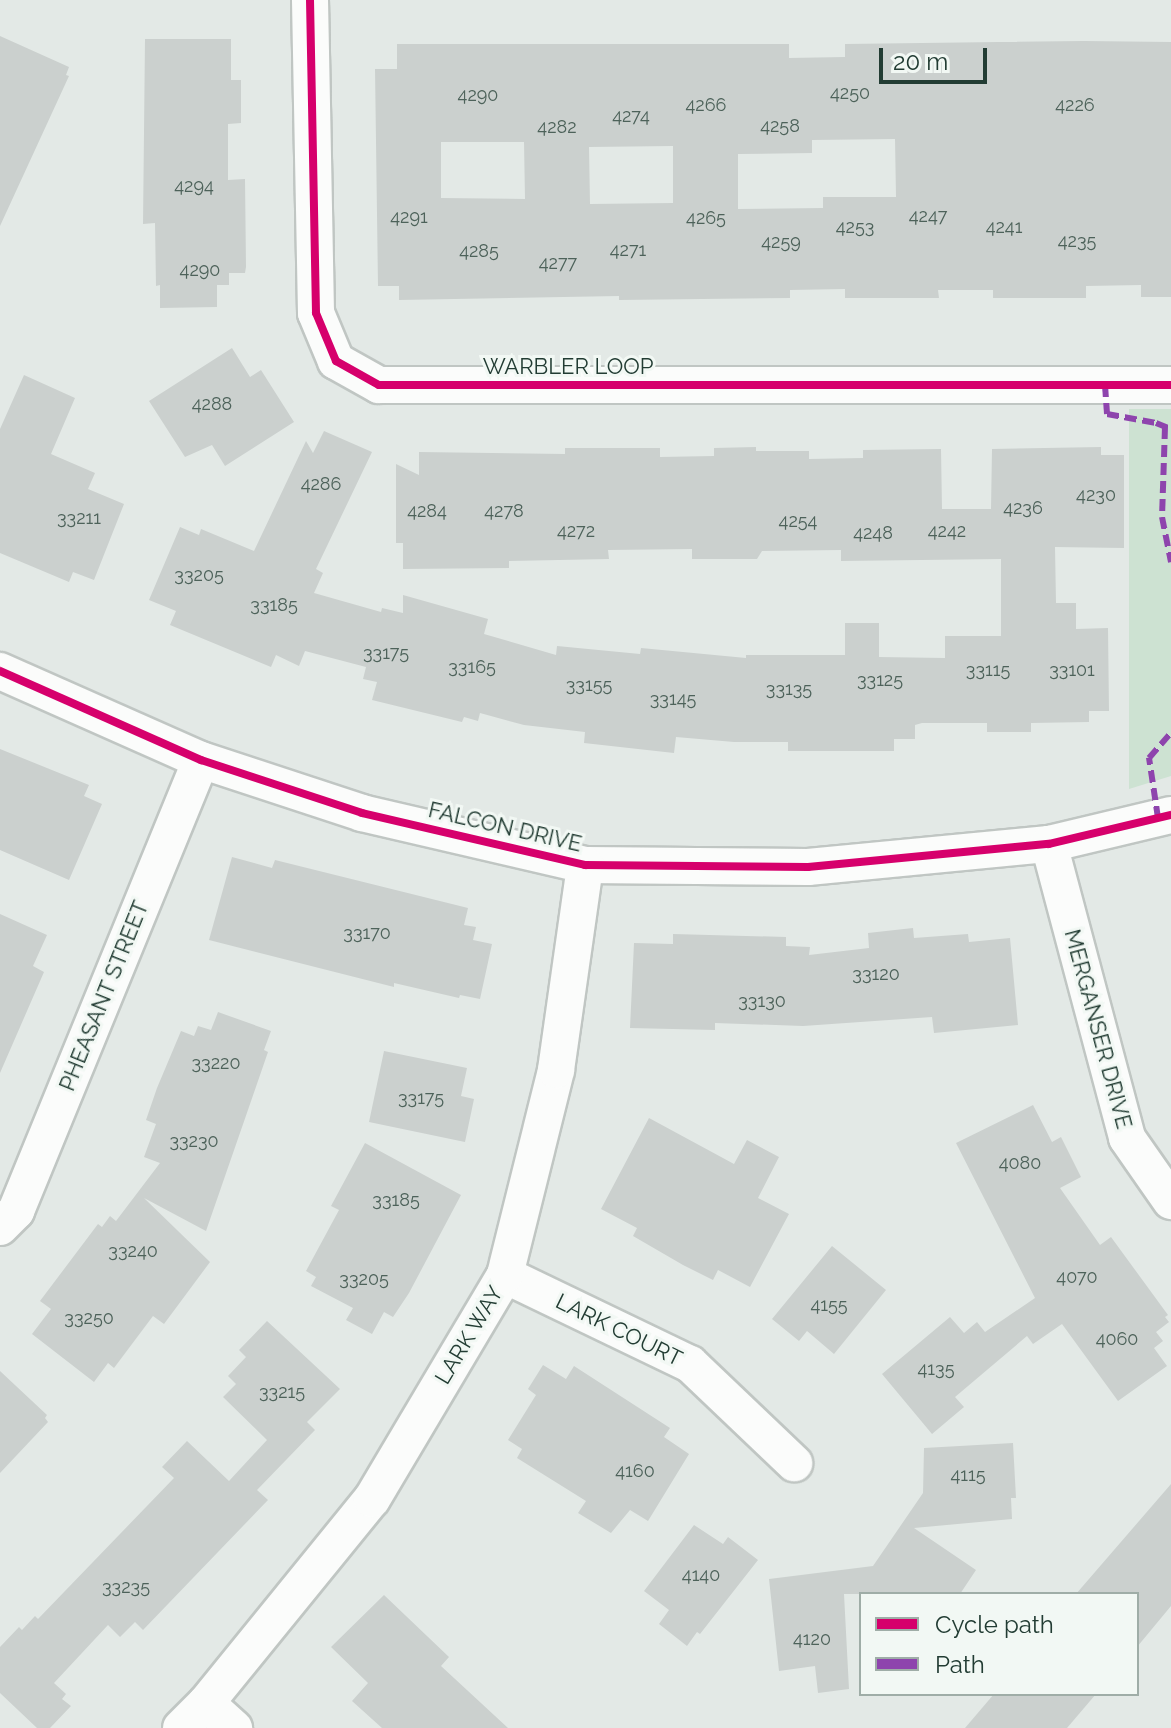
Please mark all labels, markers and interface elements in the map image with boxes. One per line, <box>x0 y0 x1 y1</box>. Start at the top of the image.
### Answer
scale bar <box>883 32 991 82</box>
text: 20 m <box>893 47 948 76</box>
house number: 4250 <box>830 82 870 104</box>
house number: 4290 <box>458 84 498 106</box>
house number: 4266 <box>686 94 726 116</box>
house number: 4226 <box>1055 94 1095 116</box>
house number: 4274 <box>612 105 650 127</box>
house number: 4258 <box>760 115 800 137</box>
house number: 4282 <box>537 116 577 138</box>
house number: 4294 <box>174 175 214 197</box>
house number: 4247 <box>909 205 947 227</box>
house number: 4291 <box>390 206 428 228</box>
house number: 4265 <box>686 207 726 229</box>
house number: 4253 <box>836 216 874 238</box>
house number: 4241 <box>986 216 1022 238</box>
house number: 4235 <box>1058 230 1096 252</box>
house number: 4259 <box>761 231 801 253</box>
house number: 4271 <box>610 239 646 261</box>
house number: 4285 <box>459 240 499 262</box>
house number: 4277 <box>539 252 577 274</box>
house number: 4290 <box>180 259 220 281</box>
street label: WARBLER LOOP <box>483 354 653 380</box>
house number: 4288 <box>192 393 232 415</box>
house number: 4286 <box>301 473 341 495</box>
house number: 4230 <box>1076 484 1116 506</box>
house number: 4236 <box>1003 497 1043 519</box>
house number: 4284 <box>407 500 447 522</box>
house number: 4278 <box>484 500 524 522</box>
house number: 33211 <box>57 507 101 529</box>
house number: 4254 <box>779 510 817 532</box>
house number: 4272 <box>557 520 595 542</box>
house number: 4242 <box>928 520 966 542</box>
house number: 4248 <box>853 522 893 544</box>
house number: 33205 <box>174 564 224 586</box>
house number: 33185 <box>250 594 298 616</box>
house number: 33175 <box>363 642 409 664</box>
house number: 33165 <box>448 656 496 678</box>
house number: 33115 <box>966 659 1010 681</box>
house number: 33101 <box>1049 659 1095 681</box>
house number: 33125 <box>857 669 903 691</box>
house number: 33155 <box>566 674 612 696</box>
house number: 33135 <box>766 678 812 700</box>
house number: 33145 <box>650 688 696 710</box>
street label: FALCON DRIVE <box>426 797 584 857</box>
street label: PHEASANT STREET <box>54 897 154 1095</box>
house number: 33170 <box>343 922 391 944</box>
street label: MERGANSER DRIVE <box>1059 926 1137 1132</box>
house number: 33120 <box>852 963 900 985</box>
house number: 33130 <box>738 990 786 1012</box>
house number: 33220 <box>192 1052 240 1074</box>
house number: 33175 <box>398 1087 444 1109</box>
house number: 33230 <box>169 1130 219 1152</box>
house number: 4080 <box>999 1152 1041 1174</box>
house number: 33185 <box>372 1189 420 1211</box>
house number: 33240 <box>108 1240 158 1262</box>
house number: 4070 <box>1056 1266 1098 1288</box>
house number: 33205 <box>339 1268 389 1290</box>
street label: LARK WAY <box>429 1281 509 1389</box>
street label: LARK COURT <box>551 1288 687 1372</box>
house number: 4155 <box>810 1294 848 1316</box>
house number: 33250 <box>64 1307 114 1329</box>
house number: 4060 <box>1096 1328 1138 1350</box>
house number: 4135 <box>918 1358 954 1380</box>
house number: 33215 <box>259 1381 305 1403</box>
house number: 4160 <box>615 1460 655 1482</box>
house number: 4115 <box>950 1464 986 1486</box>
house number: 4140 <box>682 1564 720 1586</box>
house number: 33235 <box>102 1576 150 1598</box>
legend <box>859 1592 1139 1696</box>
text: Cycle path <box>935 1610 1054 1639</box>
house number: 4120 <box>793 1628 831 1650</box>
text: Path <box>935 1650 985 1679</box>

